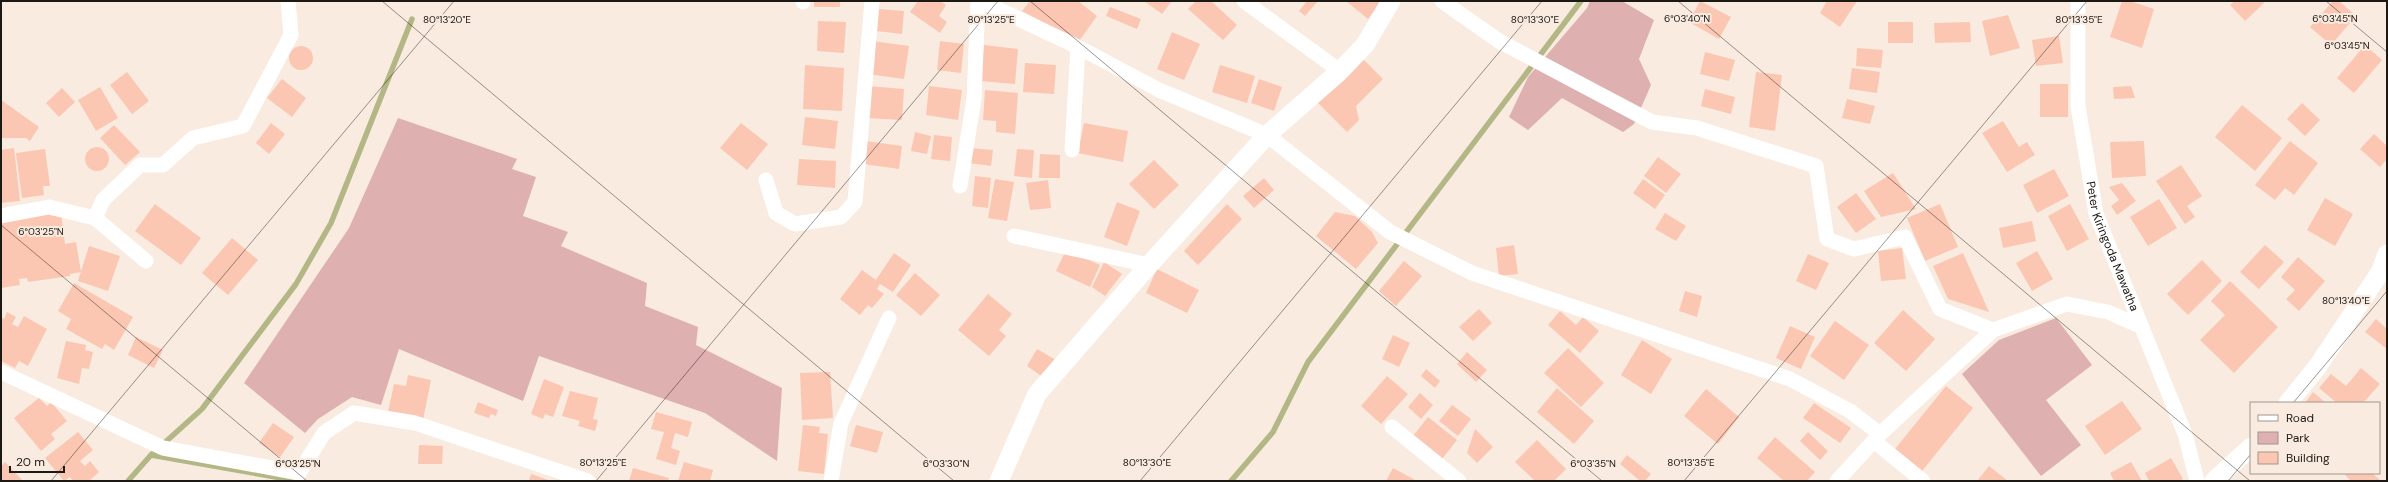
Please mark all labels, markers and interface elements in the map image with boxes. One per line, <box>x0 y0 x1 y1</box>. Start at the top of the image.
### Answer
text: 6°03'40"N <box>1664 12 1710 25</box>
text: 6°03'45"N <box>2312 12 2358 25</box>
text: 80°13'20"E <box>423 13 471 26</box>
text: 80°13'25"E <box>967 13 1015 26</box>
text: 80°13'30"E <box>1511 13 1559 26</box>
text: 80°13'35"E <box>2055 13 2103 26</box>
text: 6°03'45"N <box>2324 39 2370 52</box>
street label: Peter Kiringoda Mawatha <box>2083 180 2142 314</box>
text: 6°03'25"N <box>18 225 64 238</box>
text: 80°13'40"E <box>2322 294 2370 307</box>
legend <box>2250 402 2380 474</box>
text: Road <box>2286 410 2314 426</box>
text: Park <box>2286 430 2310 446</box>
scale bar <box>10 448 64 474</box>
text: Building <box>2286 450 2330 466</box>
text: 20 m <box>16 454 45 470</box>
text: 80°13'25"E <box>579 456 627 469</box>
text: 80°13'30"E <box>1123 456 1171 469</box>
text: 80°13'35"E <box>1667 456 1715 469</box>
text: 6°03'25"N <box>275 457 321 470</box>
text: 6°03'30"N <box>923 457 969 470</box>
text: 6°03'35"N <box>1570 457 1616 470</box>

